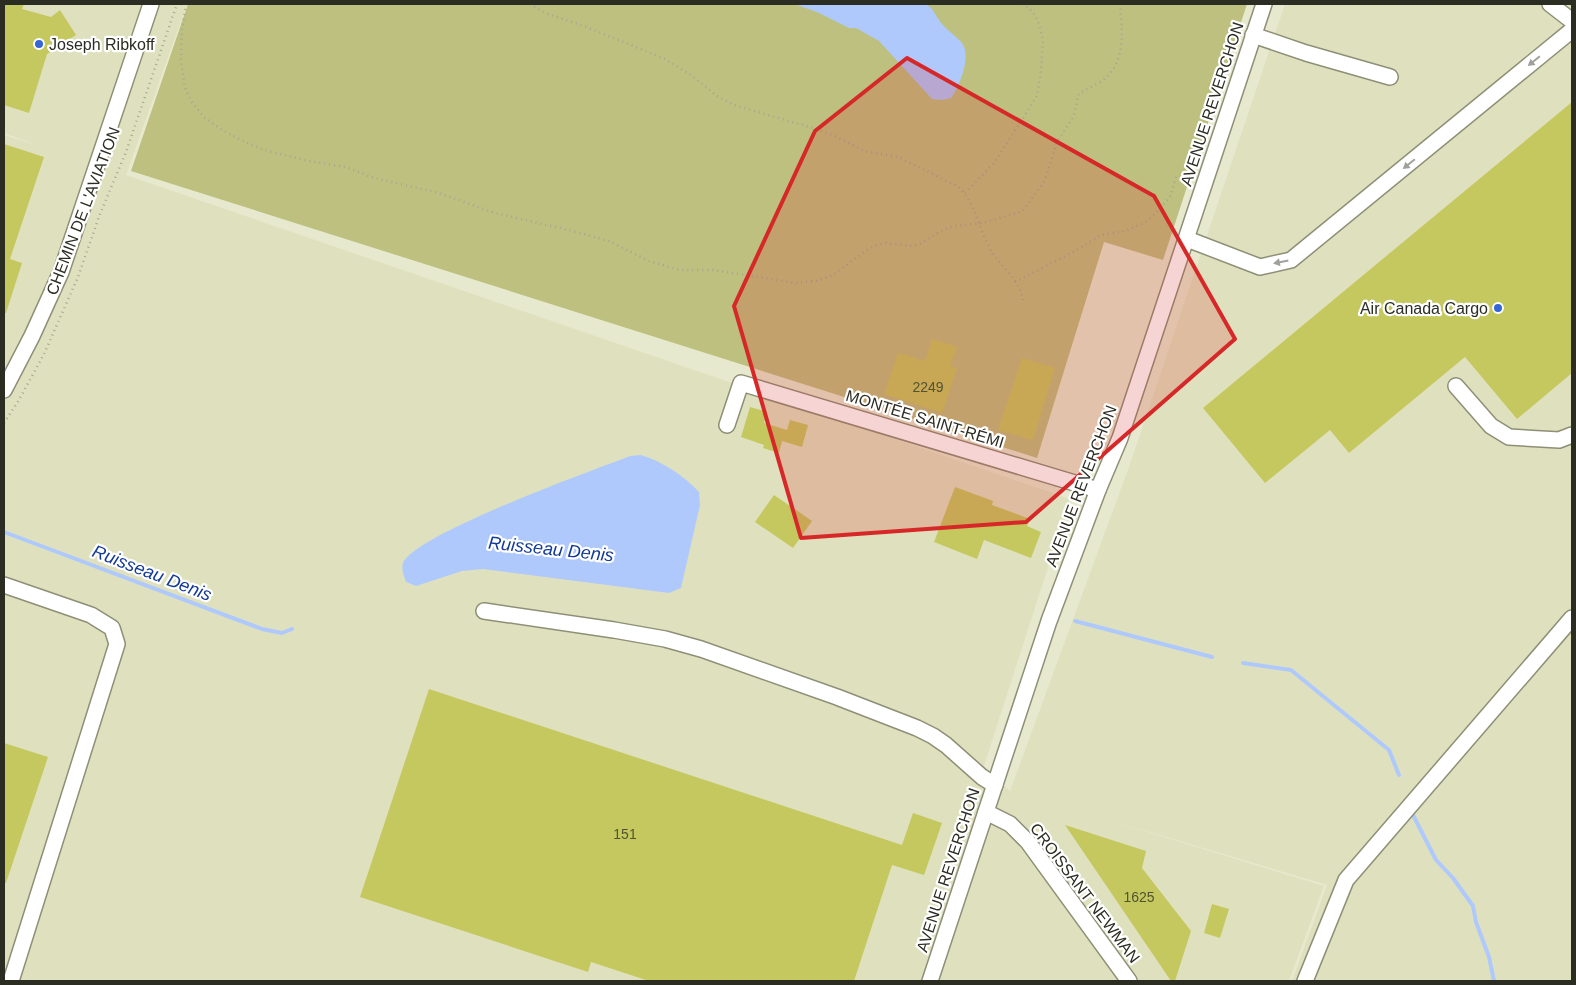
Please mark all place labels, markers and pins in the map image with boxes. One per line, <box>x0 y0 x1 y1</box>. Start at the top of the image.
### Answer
place label: Joseph Ribkoff <box>49 36 155 53</box>
marker: Joseph Ribkoff <box>33 38 45 50</box>
place label: Air Canada Cargo <box>1360 300 1488 317</box>
marker: Air Canada Cargo <box>1492 302 1504 314</box>

